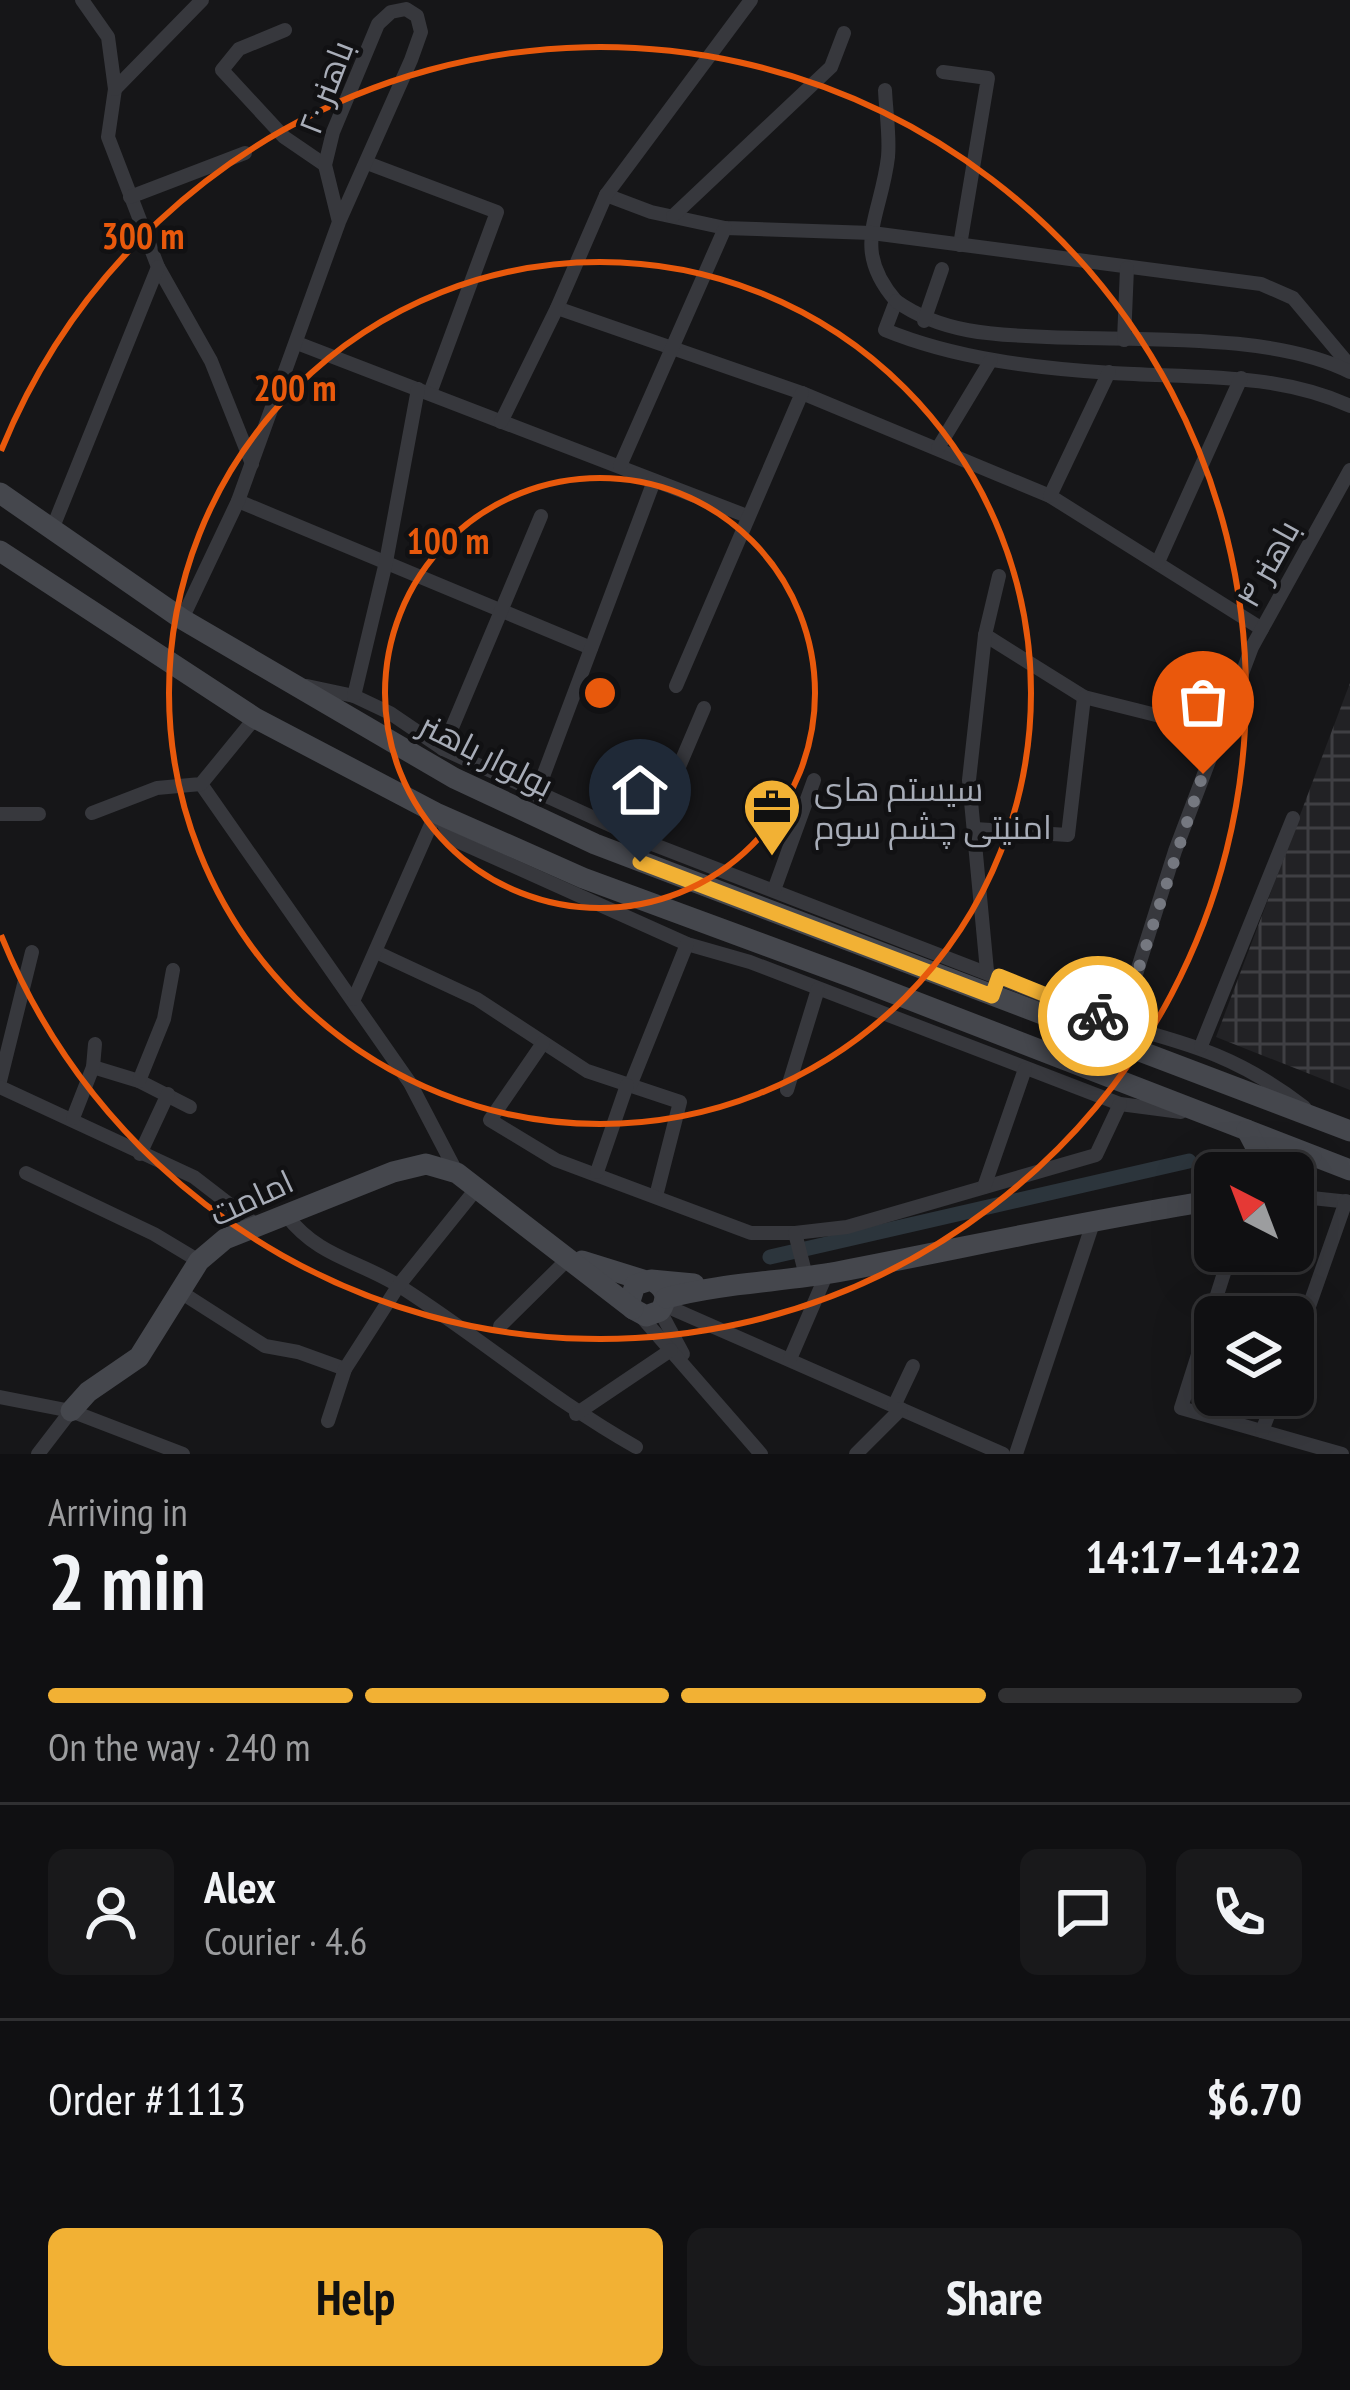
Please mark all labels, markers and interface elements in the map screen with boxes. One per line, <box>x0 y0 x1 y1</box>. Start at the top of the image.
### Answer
street label: باهنر ۲۰ <box>288 34 362 140</box>
text: 300 m <box>102 212 184 259</box>
text: 200 m <box>254 364 336 411</box>
street label: باهنر ۴ <box>1226 512 1308 614</box>
text: 100 m <box>407 517 489 564</box>
pin <box>1152 651 1254 774</box>
icon: bag <box>1170 669 1236 735</box>
centre of rings <box>579 672 621 714</box>
street label: بولوار باهنر <box>411 701 561 806</box>
pin <box>589 739 691 862</box>
icon: home <box>607 757 673 823</box>
place label: سیستم های امنیتی چشم سوم <box>814 767 1052 850</box>
office icon: سیستم های امنیتی چشم سوم <box>741 776 803 858</box>
courier <box>1038 956 1158 1076</box>
icon: bike <box>1065 983 1131 1049</box>
north arrow <box>1194 1152 1314 1272</box>
map controls <box>1194 1152 1314 1416</box>
street label: امامت <box>202 1159 300 1235</box>
button: layers <box>1194 1296 1314 1416</box>
text: Arriving in <box>48 1486 188 1537</box>
text: 14:17–14:22 <box>1085 1527 1302 1585</box>
text: 2 min <box>48 1531 206 1632</box>
text: On the way · 240 m <box>48 1721 310 1772</box>
button: person <box>48 1849 174 1975</box>
button: chat <box>1020 1849 1146 1975</box>
button: phone <box>1176 1849 1302 1975</box>
text: Alex <box>204 1857 276 1915</box>
text: Courier · 4.6 <box>204 1915 367 1966</box>
text: Order #1113 <box>48 2069 246 2127</box>
text: $6.70 <box>1206 2069 1302 2127</box>
button: Help <box>48 2228 663 2366</box>
button: Share <box>687 2228 1302 2366</box>

